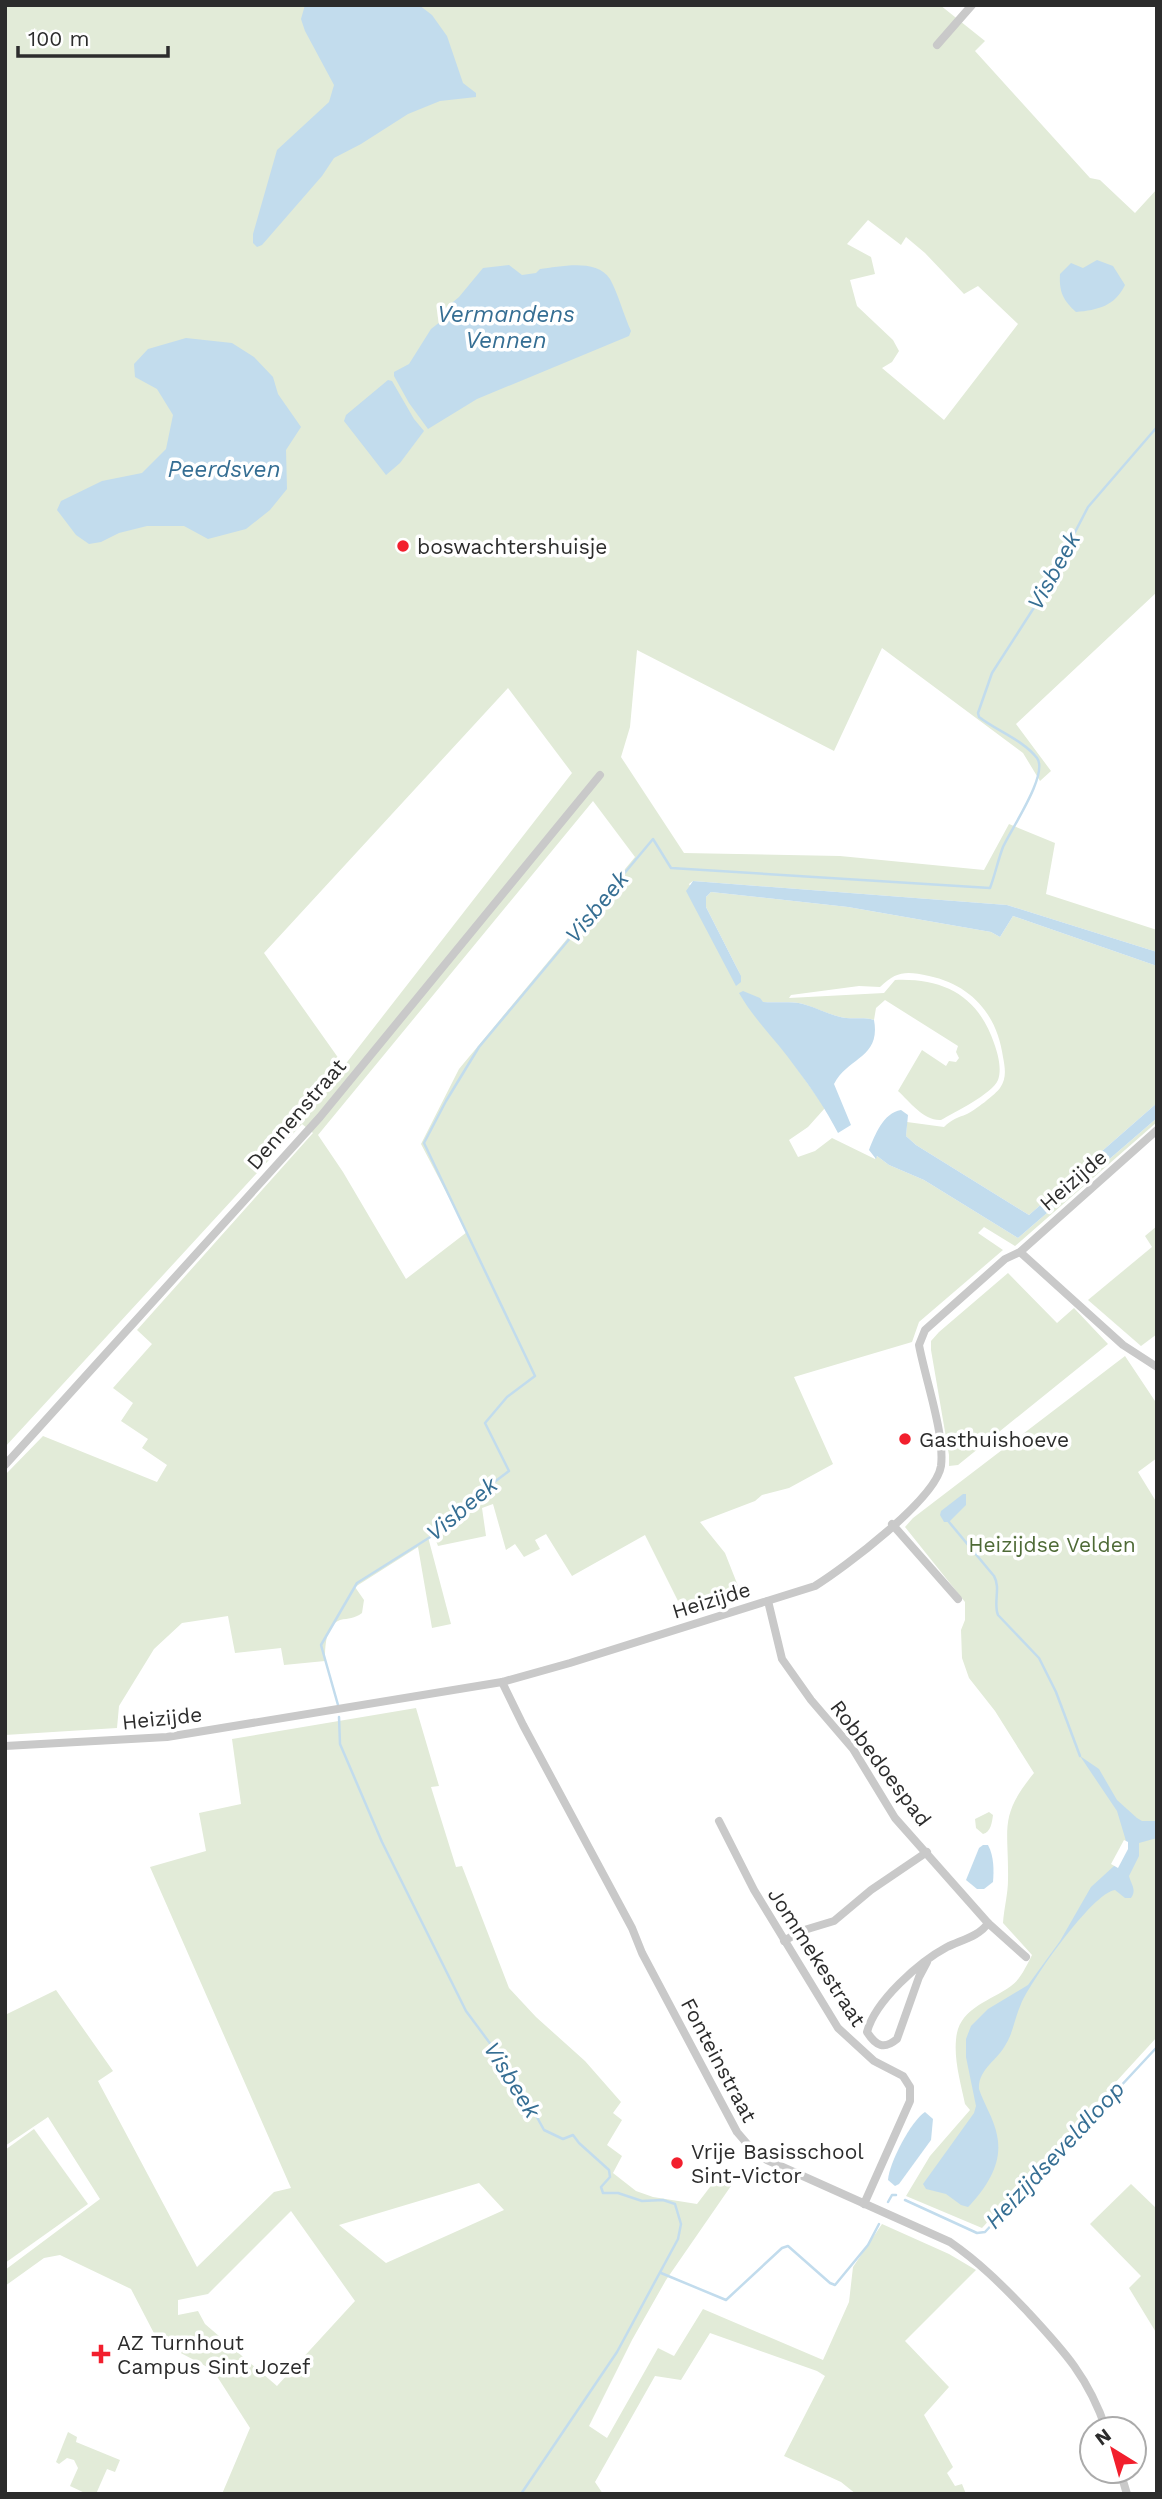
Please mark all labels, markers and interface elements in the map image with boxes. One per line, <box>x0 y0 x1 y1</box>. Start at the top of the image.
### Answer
scale bar <box>18 14 168 58</box>
text: 100 m <box>28 26 90 51</box>
water label: Vermandens Vennen <box>437 301 575 354</box>
water label: Peerdsven <box>168 456 280 483</box>
water label: Visbeek <box>1022 526 1087 615</box>
place label: boswachtershuisje <box>417 534 607 559</box>
marker: boswachtershuisje <box>395 538 411 554</box>
water label: Visbeek <box>559 865 636 948</box>
street label: Dennenstraat <box>241 1053 351 1175</box>
street label: Heizijde <box>1034 1144 1112 1216</box>
place label: Gasthuishoeve <box>919 1427 1069 1452</box>
marker: Gasthuishoeve <box>897 1431 913 1447</box>
water label: Visbeek <box>421 1470 504 1547</box>
park label: Heizijdse Velden <box>968 1532 1136 1557</box>
street label: Heizijde <box>669 1576 753 1624</box>
street label: Robbedoespad <box>825 1695 937 1831</box>
street label: Heizijde <box>121 1701 203 1735</box>
street label: Jommekestraat <box>763 1883 871 2031</box>
street label: Fonteinstraat <box>676 1994 762 2126</box>
water label: Visbeek <box>478 2037 547 2124</box>
water label: Heizijdseveldloop <box>980 2076 1130 2234</box>
place label: Vrije Basisschool Sint-Victor <box>691 2139 864 2188</box>
marker: Vrije Basisschool Sint-Victor <box>669 2155 685 2171</box>
place label: AZ Turnhout Campus Sint Jozef <box>117 2330 310 2379</box>
marker: AZ Turnhout Campus Sint Jozef <box>91 2344 111 2364</box>
north arrow <box>1078 2415 1148 2485</box>
text: N <box>1091 2423 1116 2450</box>

